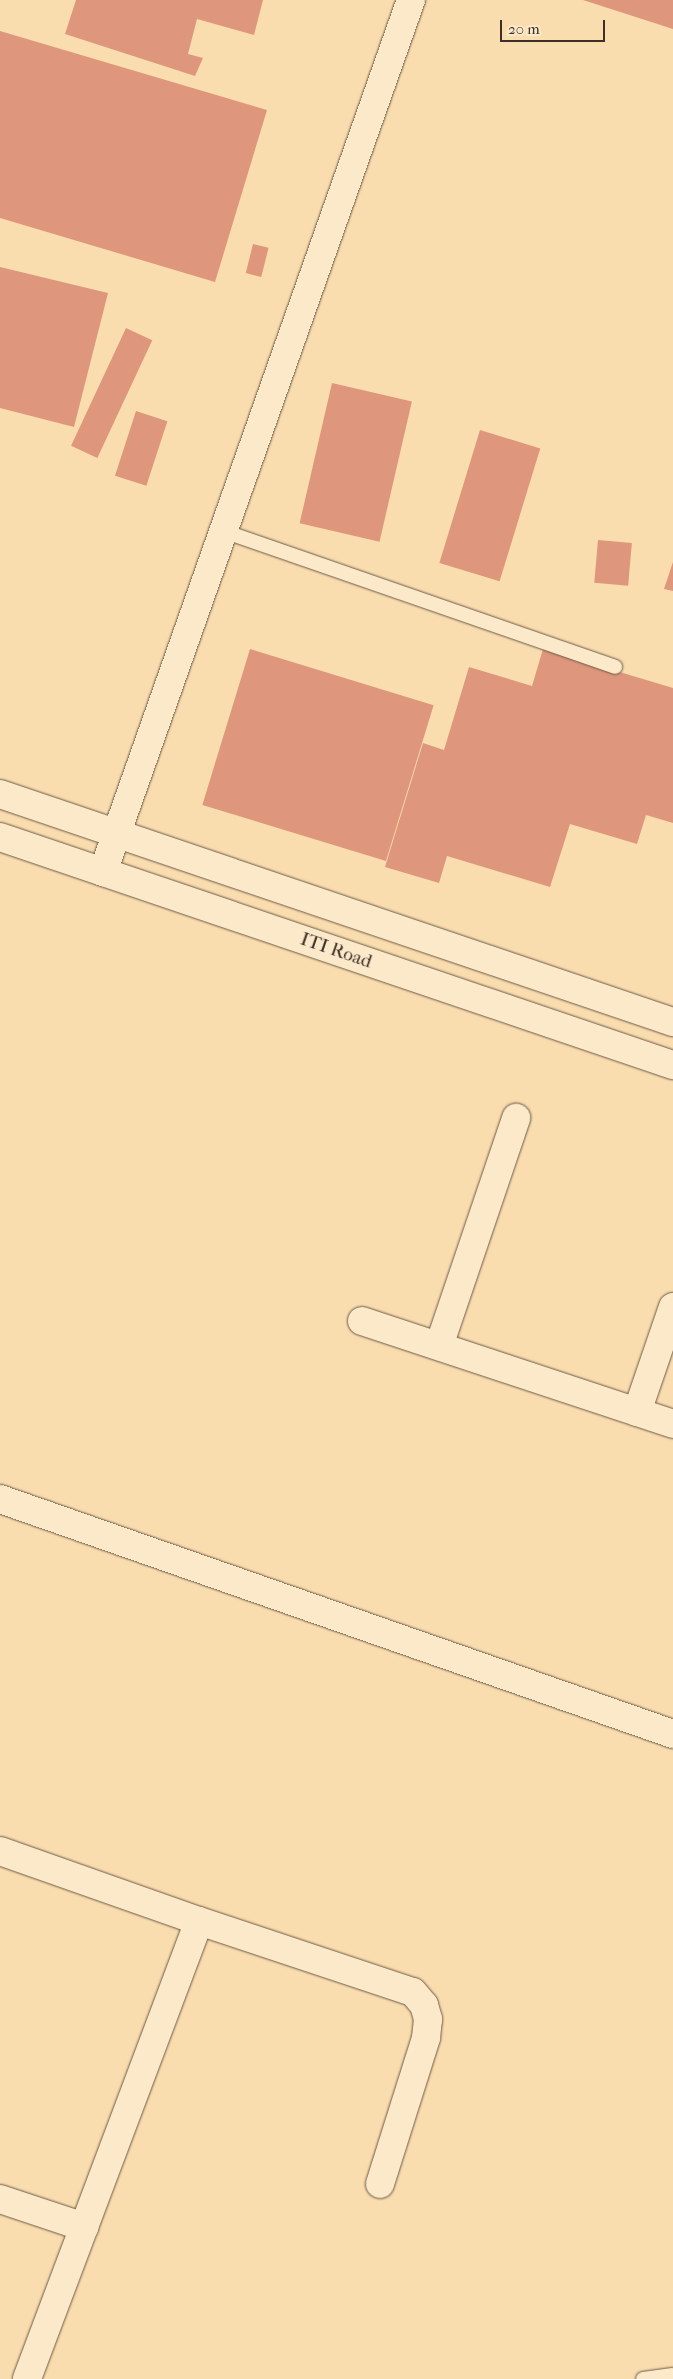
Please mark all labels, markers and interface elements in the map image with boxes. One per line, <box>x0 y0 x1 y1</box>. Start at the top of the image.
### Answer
scale bar <box>503 10 608 42</box>
text: 20 m <box>508 20 540 38</box>
street label: ITI Road <box>297 928 375 974</box>

